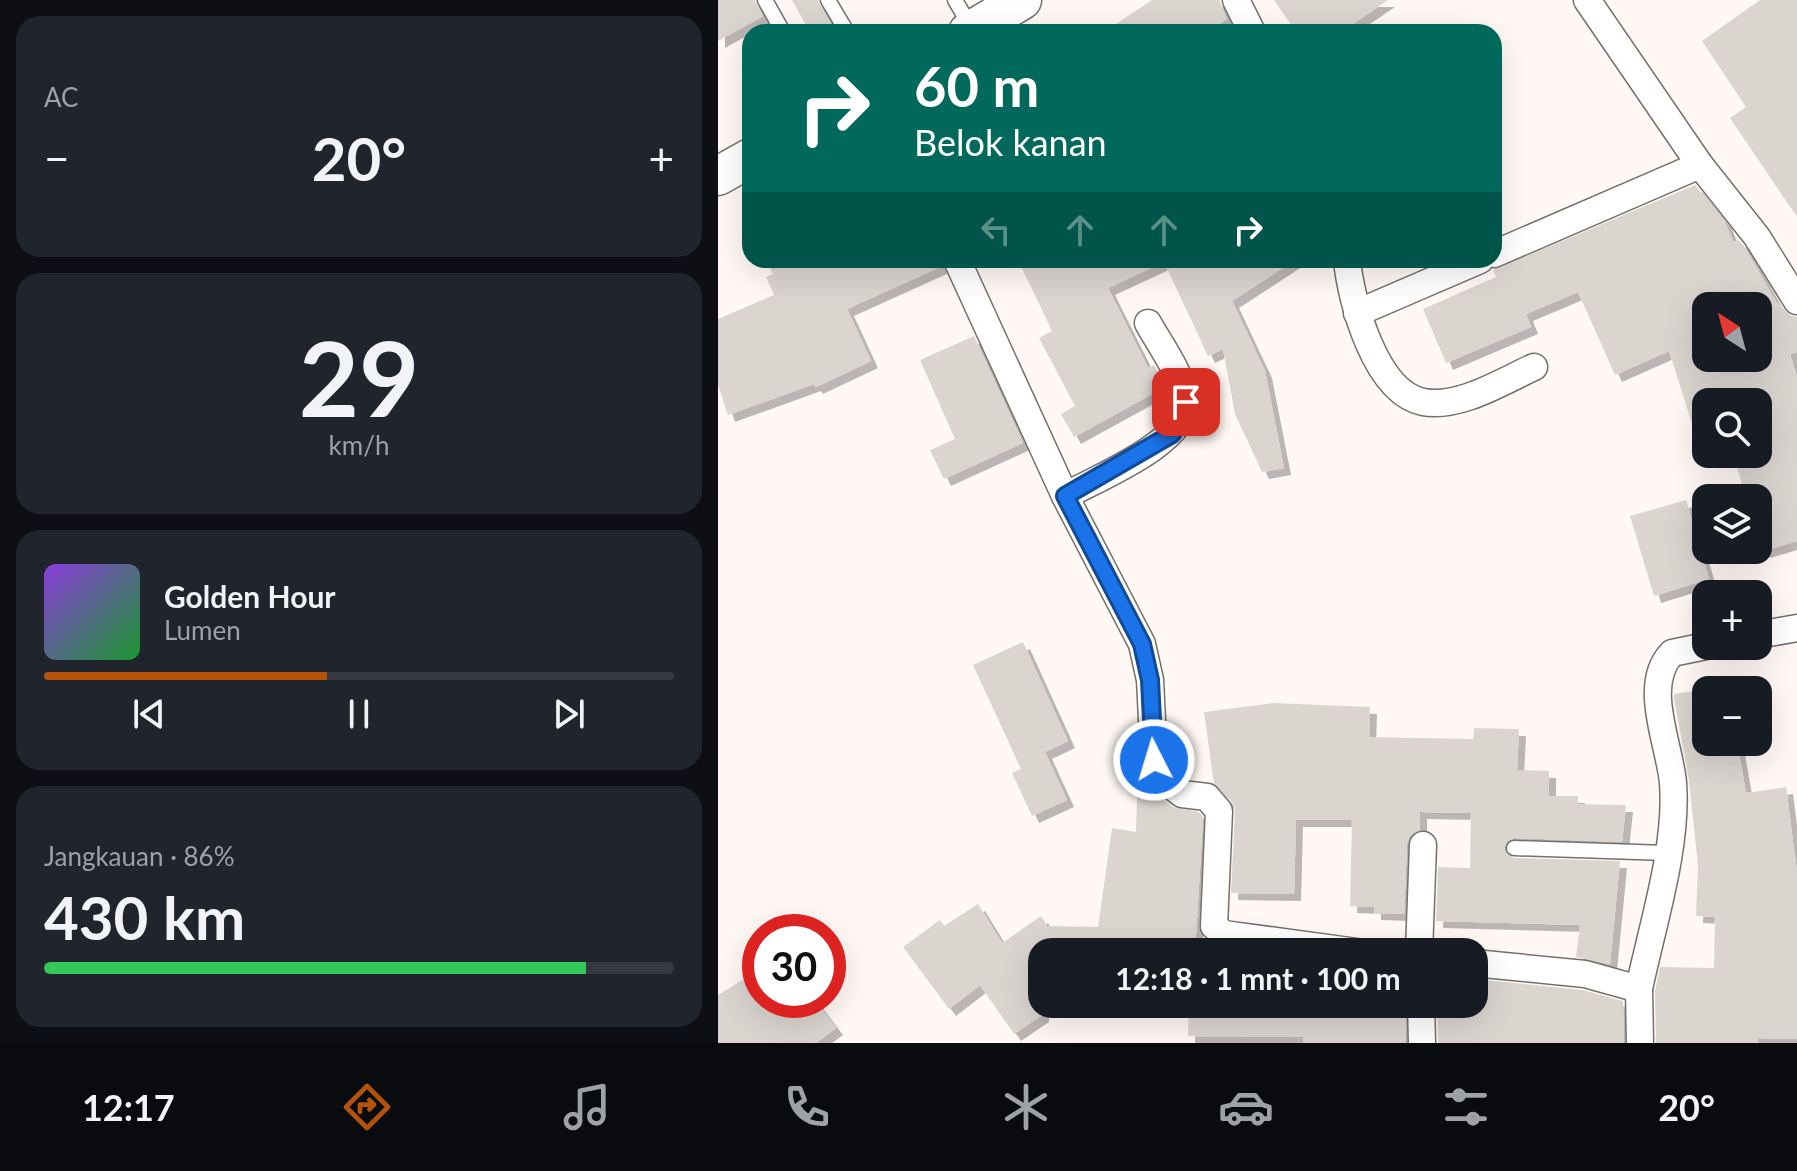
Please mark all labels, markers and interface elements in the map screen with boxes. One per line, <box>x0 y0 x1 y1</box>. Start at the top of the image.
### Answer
text: 60 m <box>914 52 1039 119</box>
icon: right <box>782 56 886 160</box>
text: AC <box>44 81 79 113</box>
text: Belok kanan <box>914 120 1107 164</box>
text: 20° <box>312 122 406 194</box>
text: − <box>44 132 70 184</box>
text: + <box>648 132 674 184</box>
icon: left <box>974 208 1018 252</box>
icon: ahead <box>1058 208 1102 252</box>
icon: ahead <box>1142 208 1186 252</box>
icon: right <box>1226 208 1270 252</box>
north arrow <box>1692 292 1772 372</box>
map controls <box>1692 292 1772 756</box>
text: 29 <box>299 314 419 439</box>
pin <box>1152 368 1220 436</box>
icon: arrive <box>1164 380 1208 424</box>
button: search <box>1692 388 1772 468</box>
text: km/h <box>329 429 389 461</box>
button: layers <box>1692 484 1772 564</box>
text: Golden Hour <box>164 578 336 614</box>
button: + <box>1692 580 1772 660</box>
text: Lumen <box>164 614 241 646</box>
button: − <box>1692 676 1772 756</box>
icon: previous <box>127 692 171 736</box>
icon: pause <box>337 692 381 736</box>
icon: next <box>547 692 591 736</box>
position arrow <box>1112 718 1196 802</box>
text: Jangkauan · 86% <box>44 840 235 872</box>
text: 430 km <box>44 881 245 953</box>
speed limit sign: 30 <box>742 914 846 1018</box>
text: 12:18 · 1 mnt · 100 m <box>1115 960 1401 996</box>
icon: directions <box>339 1079 395 1135</box>
icon: music <box>559 1079 615 1135</box>
icon: phone <box>779 1079 835 1135</box>
icon: climate <box>998 1079 1054 1135</box>
icon: car <box>1218 1079 1274 1135</box>
icon: filters <box>1438 1079 1494 1135</box>
text: 12:17 <box>82 1085 175 1129</box>
text: 20° <box>1658 1085 1715 1129</box>

